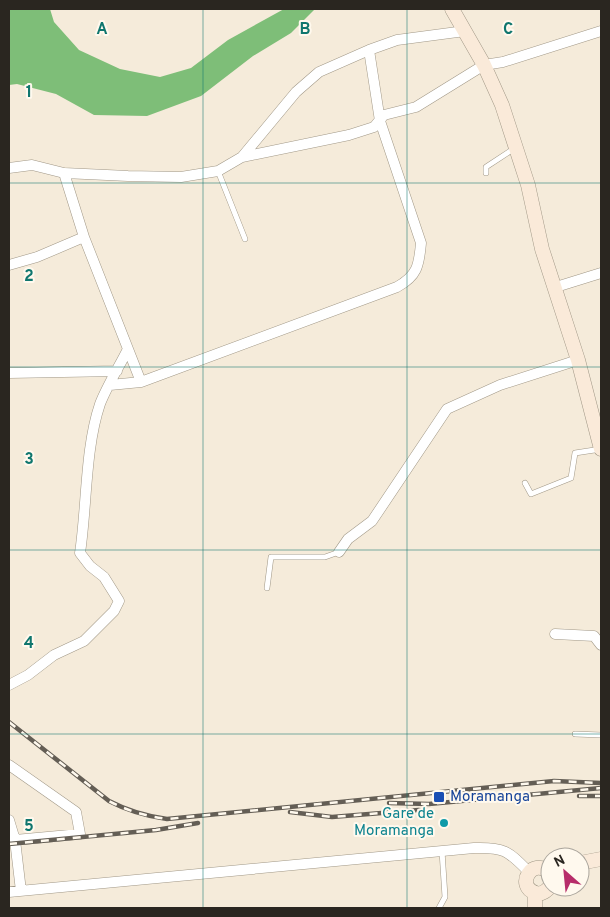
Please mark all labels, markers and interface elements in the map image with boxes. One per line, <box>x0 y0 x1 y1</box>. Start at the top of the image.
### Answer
text: A <box>96 20 108 40</box>
text: B <box>299 20 311 40</box>
text: C <box>503 20 513 40</box>
text: 1 <box>26 83 32 103</box>
text: 2 <box>24 267 34 287</box>
text: 3 <box>24 450 34 470</box>
text: 4 <box>24 634 34 654</box>
place label: Moramanga <box>450 788 530 807</box>
marker: Moramanga <box>432 790 446 804</box>
place label: Gare de Moramanga <box>354 805 434 841</box>
text: 5 <box>24 817 34 837</box>
marker: Gare de Moramanga <box>438 817 450 829</box>
north arrow <box>540 847 590 897</box>
text: N <box>551 852 568 872</box>

